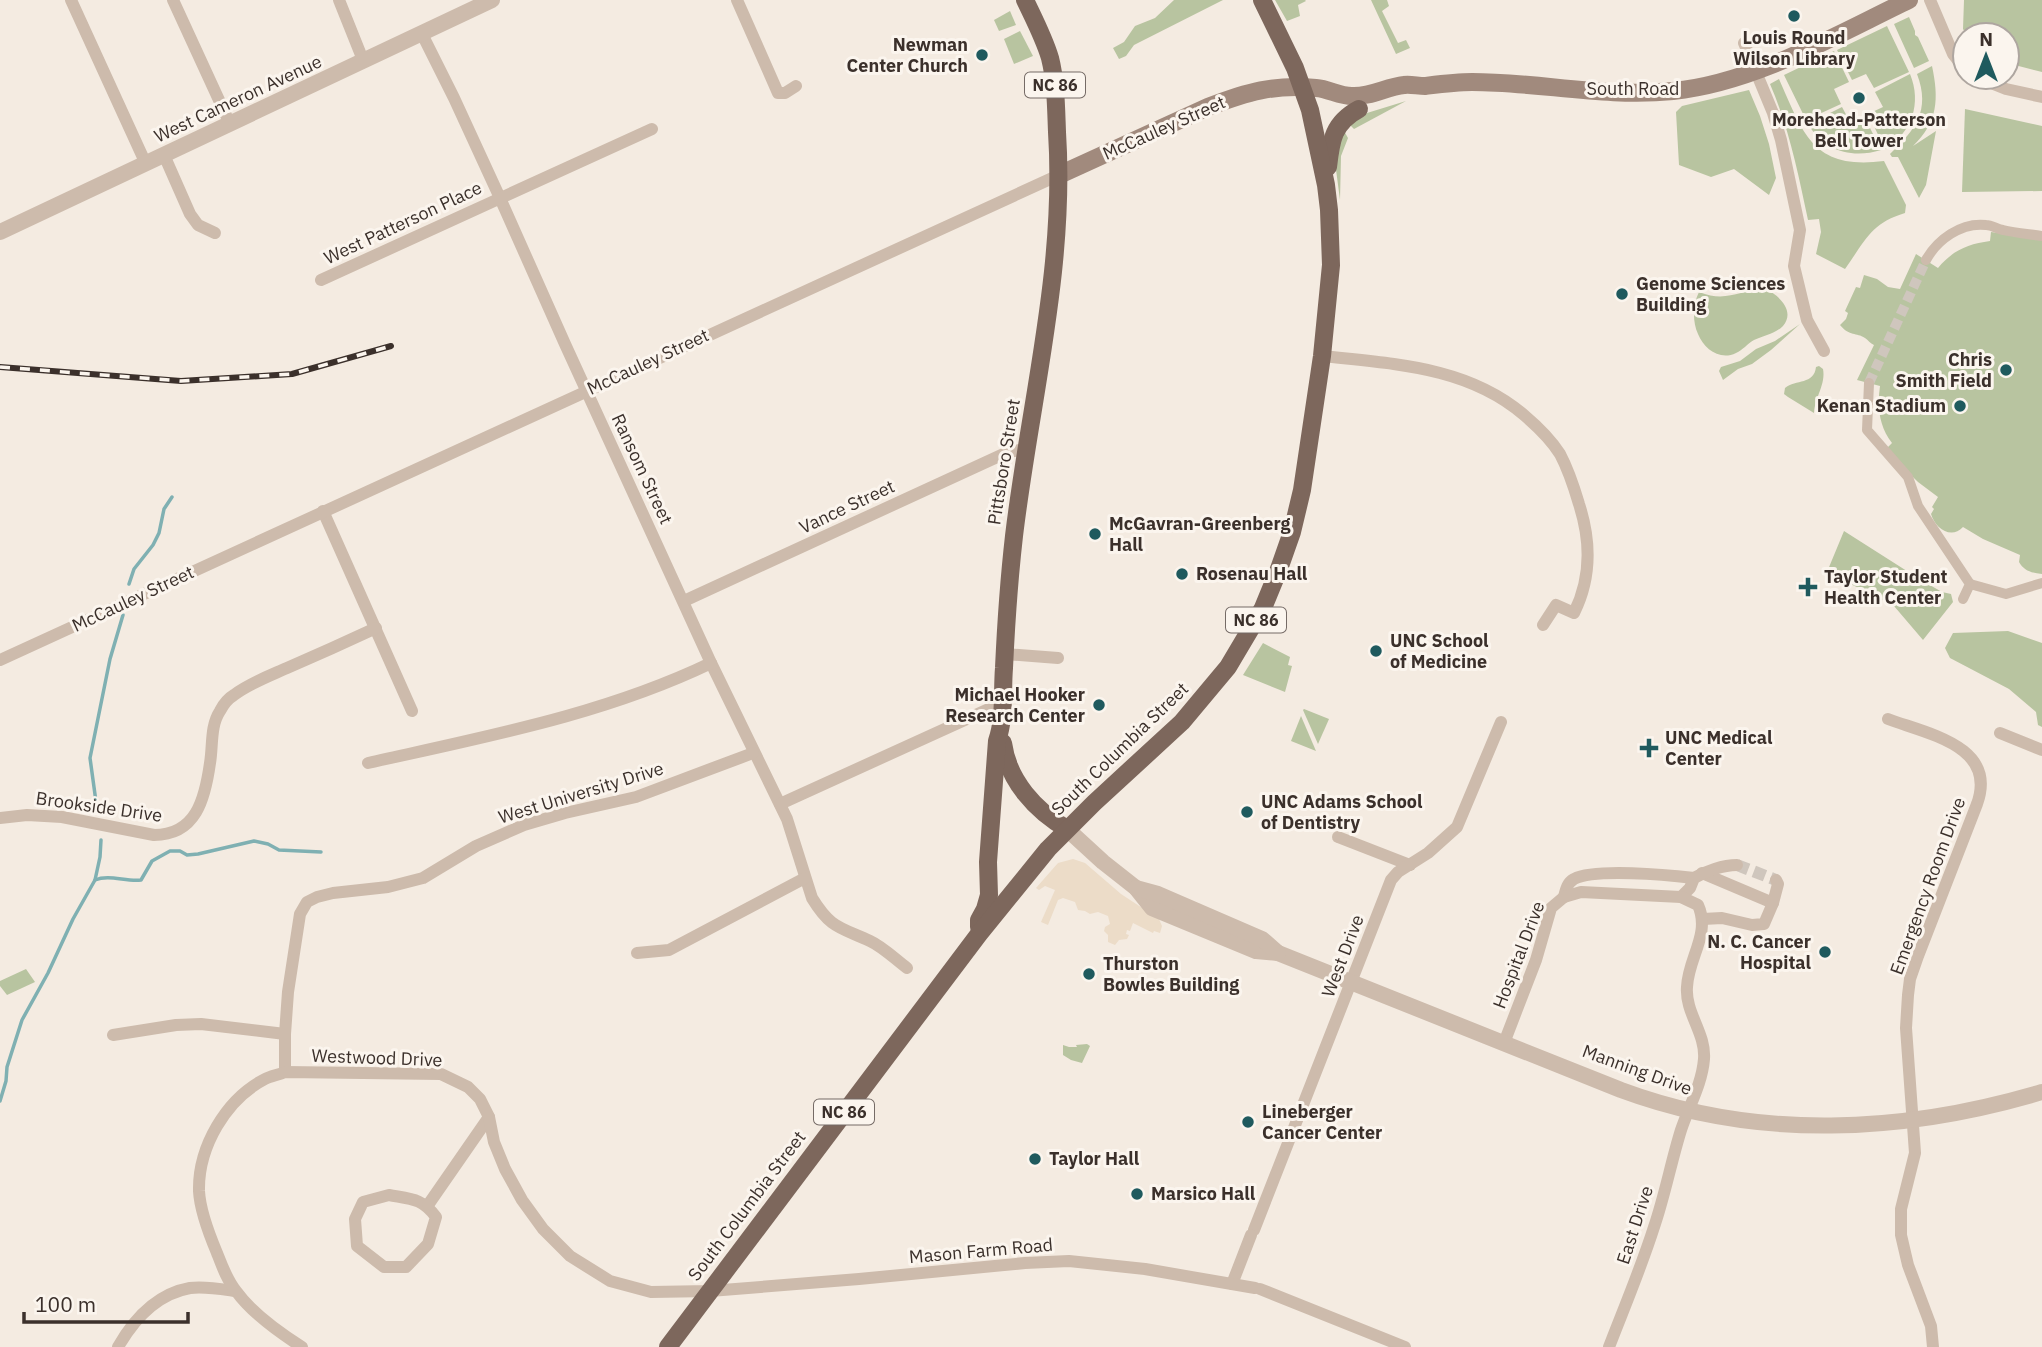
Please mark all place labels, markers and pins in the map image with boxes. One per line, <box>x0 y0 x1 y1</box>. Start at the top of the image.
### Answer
marker: Louis Round Wilson Library <box>1786 8 1802 24</box>
place label: Louis Round Wilson Library <box>1733 26 1855 70</box>
place label: Newman Center Church <box>847 33 968 77</box>
marker: Newman Center Church <box>974 47 990 63</box>
marker: Morehead-Patterson Bell Tower <box>1851 90 1867 106</box>
place label: Morehead-Patterson Bell Tower <box>1772 108 1946 152</box>
place label: Genome Sciences Building <box>1636 272 1785 316</box>
marker: Genome Sciences Building <box>1614 286 1630 302</box>
place label: Chris Smith Field <box>1895 348 1992 392</box>
marker: Chris Smith Field <box>1998 362 2014 378</box>
place label: Kenan Stadium <box>1817 394 1946 417</box>
marker: Kenan Stadium <box>1952 398 1968 414</box>
place label: McGavran-Greenberg Hall <box>1109 512 1290 556</box>
marker: McGavran-Greenberg Hall <box>1087 526 1103 542</box>
place label: Rosenau Hall <box>1196 562 1308 585</box>
place label: Taylor Student Health Center <box>1824 565 1948 609</box>
marker: Rosenau Hall <box>1174 566 1190 582</box>
marker: Taylor Student Health Center <box>1798 577 1818 597</box>
place label: UNC School of Medicine <box>1390 629 1489 673</box>
marker: UNC School of Medicine <box>1368 643 1384 659</box>
place label: Michael Hooker Research Center <box>945 683 1085 727</box>
marker: Michael Hooker Research Center <box>1091 697 1107 713</box>
place label: UNC Medical Center <box>1665 726 1773 770</box>
marker: UNC Medical Center <box>1639 738 1659 758</box>
place label: UNC Adams School of Dentistry <box>1261 790 1423 834</box>
marker: UNC Adams School of Dentistry <box>1239 804 1255 820</box>
place label: N. C. Cancer Hospital <box>1707 930 1812 974</box>
marker: N. C. Cancer Hospital <box>1817 944 1833 960</box>
place label: Thurston Bowles Building <box>1103 952 1239 996</box>
marker: Thurston Bowles Building <box>1081 966 1097 982</box>
place label: Lineberger Cancer Center <box>1262 1100 1382 1144</box>
marker: Lineberger Cancer Center <box>1240 1114 1256 1130</box>
place label: Taylor Hall <box>1049 1147 1140 1170</box>
marker: Taylor Hall <box>1027 1151 1043 1167</box>
place label: Marsico Hall <box>1151 1182 1256 1205</box>
marker: Marsico Hall <box>1129 1186 1145 1202</box>

